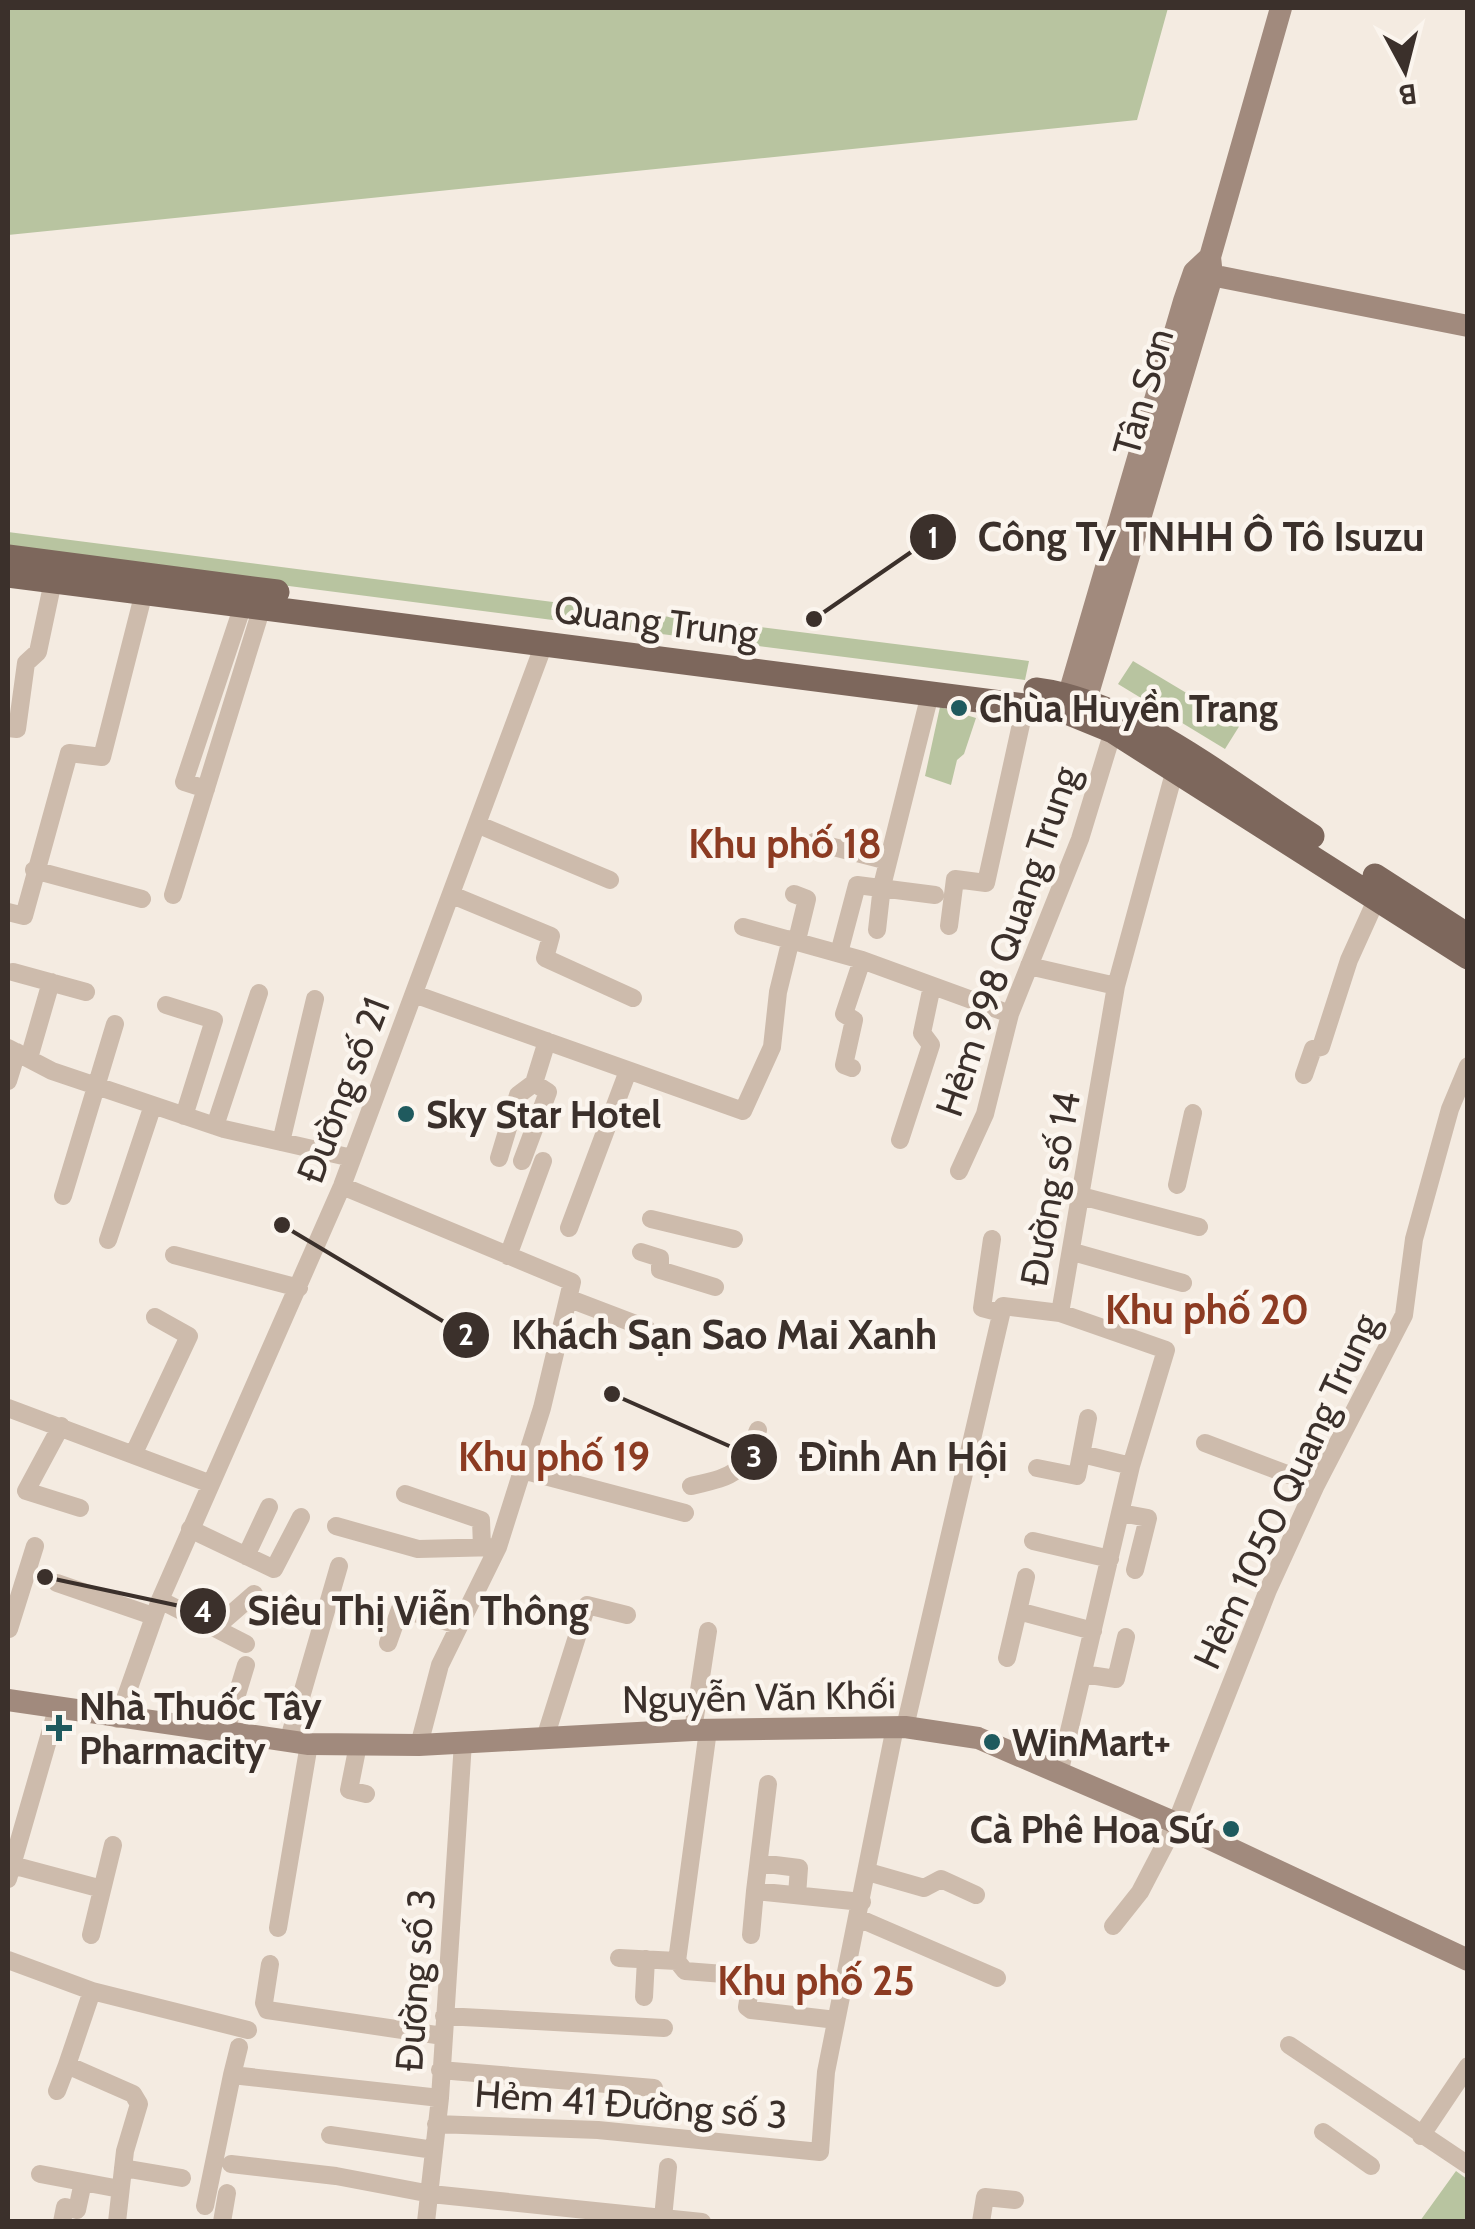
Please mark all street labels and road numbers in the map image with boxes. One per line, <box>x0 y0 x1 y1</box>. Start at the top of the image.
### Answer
street label: Tân Sơn <box>1102 323 1184 461</box>
street label: Quang Trung <box>551 585 762 657</box>
street label: Hẻm 998 Quang Trung <box>925 759 1089 1122</box>
street label: Đường số 21 <box>286 991 400 1189</box>
street label: Đường số 14 <box>1010 1088 1090 1290</box>
street label: Hẻm 1050 Quang Trung <box>1183 1305 1390 1676</box>
street label: Nguyễn Văn Khối <box>622 1671 896 1723</box>
street label: Đường số 3 <box>385 1887 445 2073</box>
street label: Hẻm 41 Đường số 3 <box>473 2070 789 2138</box>

